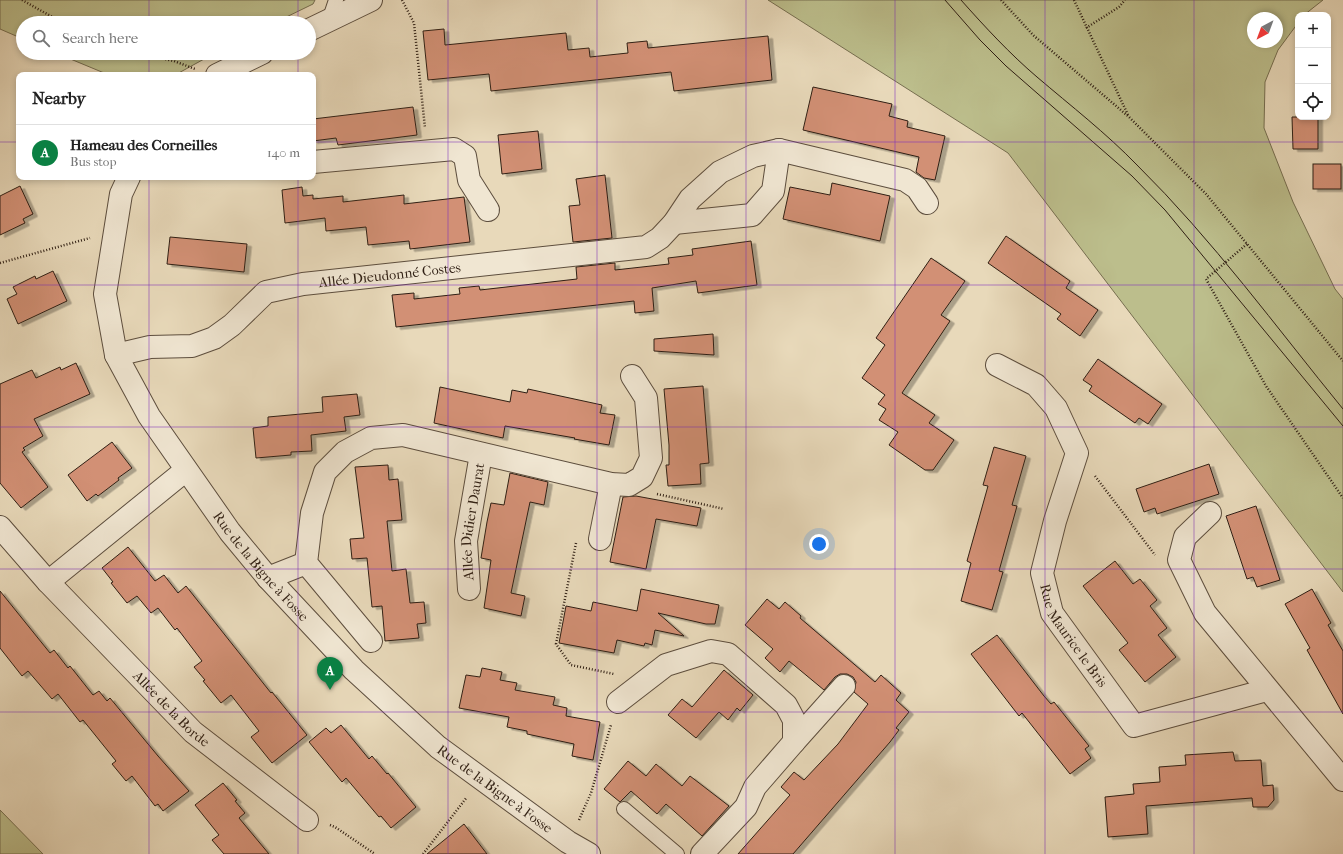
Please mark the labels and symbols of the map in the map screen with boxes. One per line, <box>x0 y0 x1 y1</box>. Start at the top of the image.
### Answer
north arrow <box>1247 12 1283 48</box>
street label: Allée Dieudonné Costes <box>317 259 462 291</box>
street label: Allée Didier Daurat <box>458 462 488 582</box>
street label: Rue de la Bigne à Fosse <box>209 508 312 625</box>
your location <box>809 534 829 554</box>
street label: Rue Maurice le Bris <box>1036 582 1111 691</box>
pin: A <box>317 657 343 690</box>
street label: Allée de la Borde <box>129 667 213 751</box>
street label: Rue de la Bigne à Fosse <box>434 741 556 837</box>

